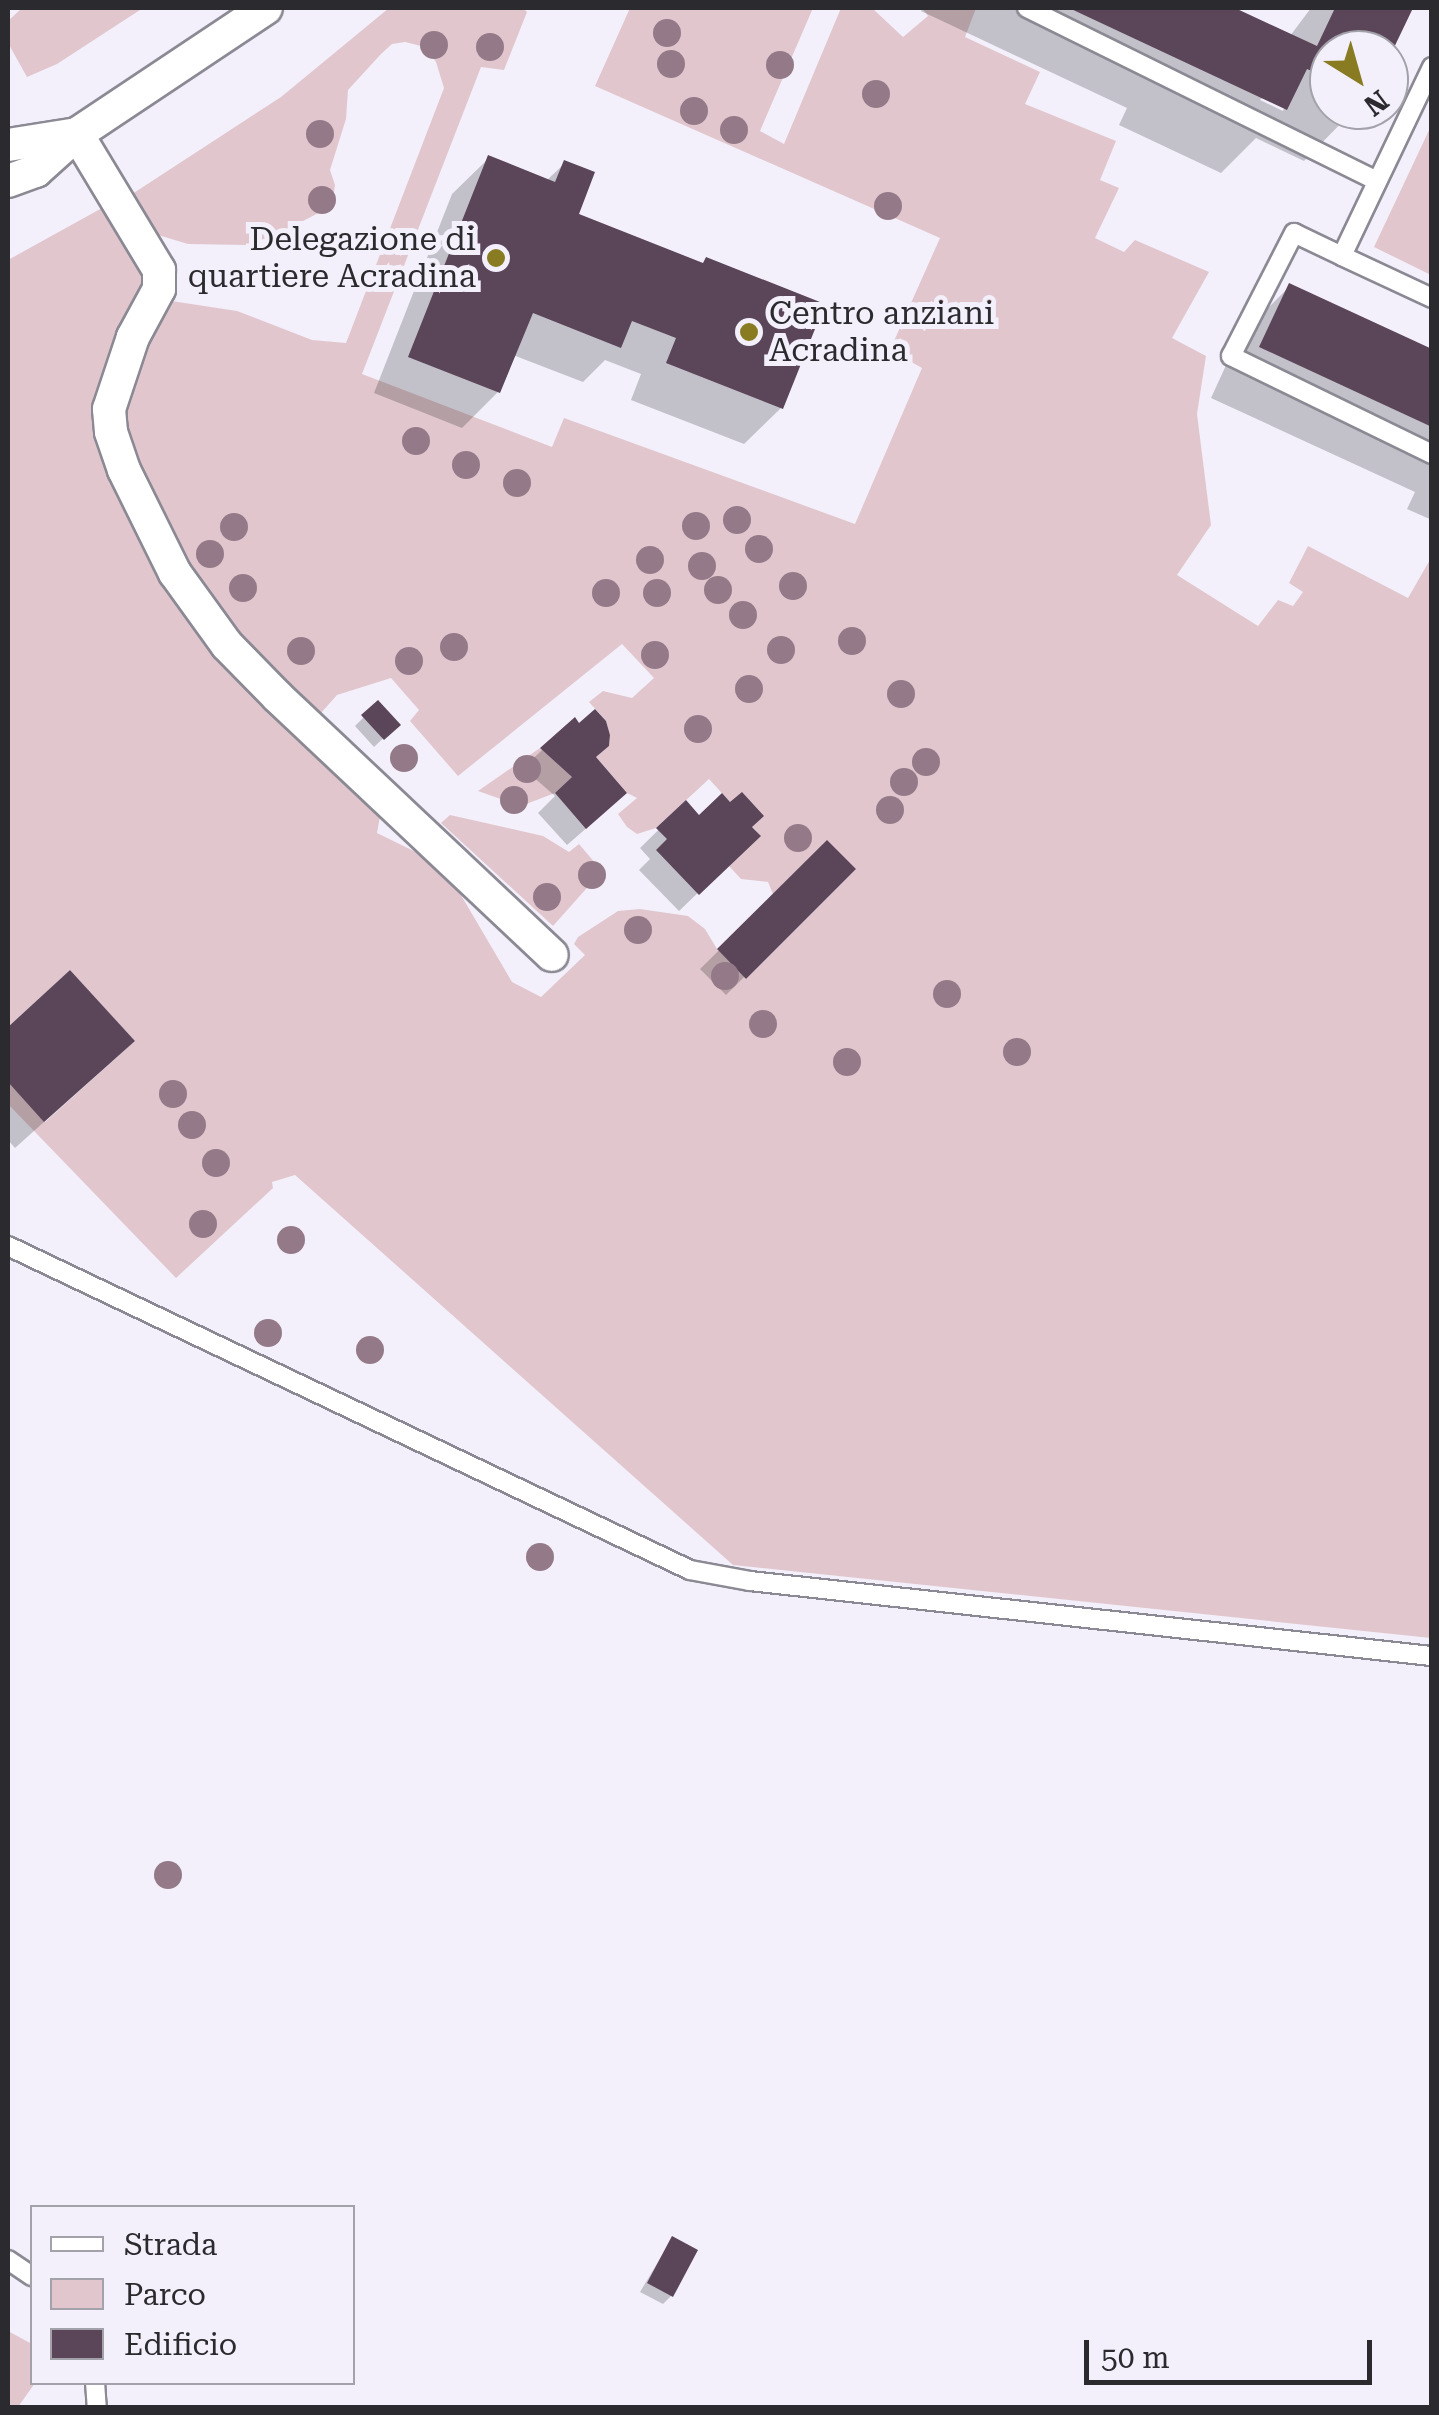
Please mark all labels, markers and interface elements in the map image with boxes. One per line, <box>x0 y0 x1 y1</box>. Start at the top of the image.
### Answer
north arrow <box>1309 30 1409 130</box>
text: N <box>1358 83 1395 122</box>
place label: Delegazione di quartiere Acradina <box>188 221 476 296</box>
marker: Delegazione di quartiere Acradina <box>485 247 507 269</box>
place label: Centro anziani Acradina <box>769 295 994 370</box>
marker: Centro anziani Acradina <box>738 321 760 343</box>
legend <box>30 2205 355 2385</box>
text: Strada <box>124 2227 217 2262</box>
text: Parco <box>124 2277 206 2312</box>
scale bar <box>1089 2320 1376 2382</box>
text: Edificio <box>124 2327 237 2362</box>
text: 50 m <box>1101 2340 1170 2375</box>

